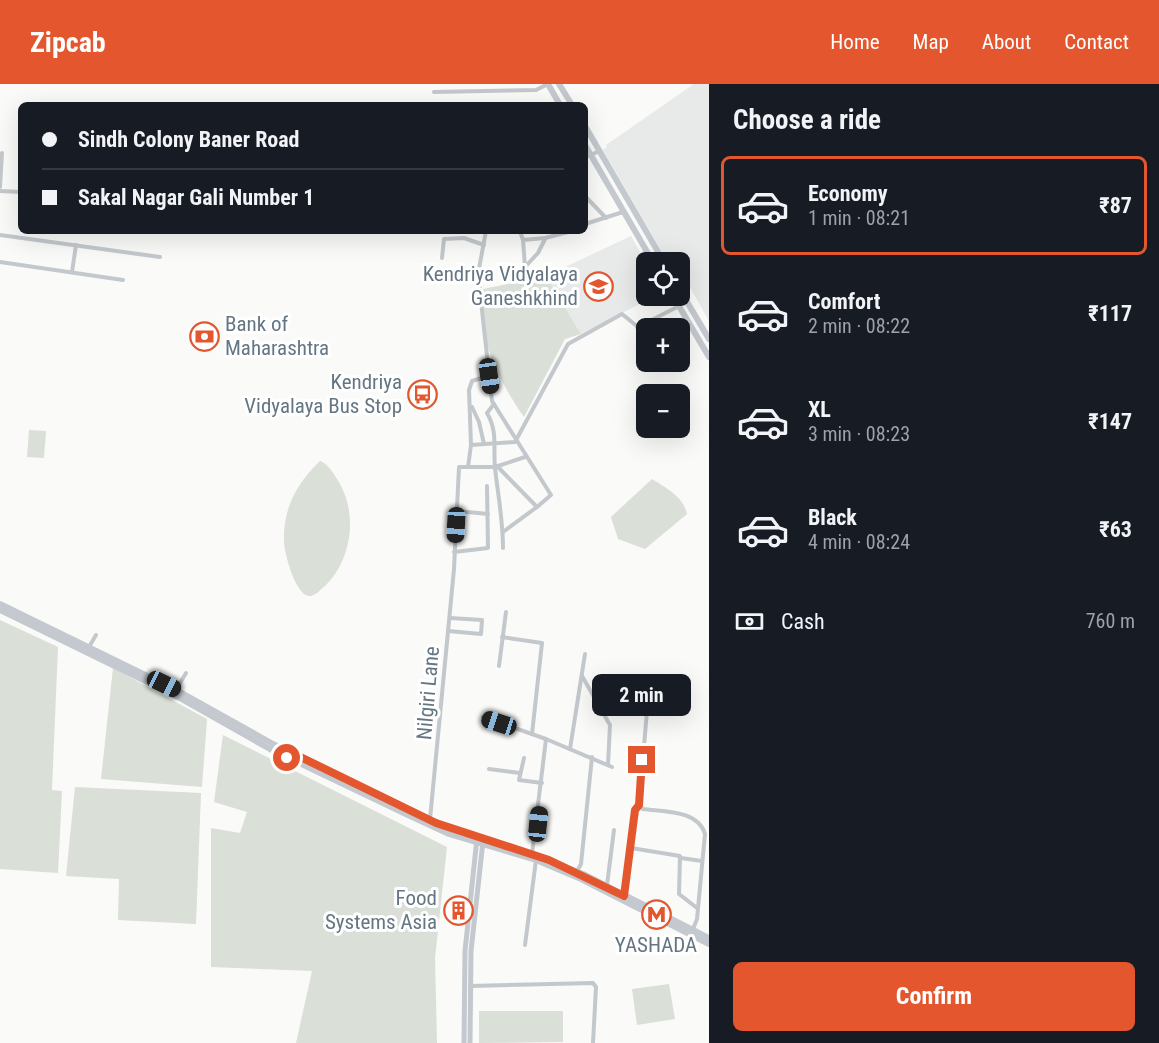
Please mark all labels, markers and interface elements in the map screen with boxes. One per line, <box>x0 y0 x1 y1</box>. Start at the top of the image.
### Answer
text: Zipcab <box>30 26 106 59</box>
text: Home <box>830 30 880 54</box>
text: Map <box>913 30 949 54</box>
text: About <box>982 30 1031 54</box>
text: Contact <box>1064 30 1129 54</box>
text: Choose a ride <box>733 104 881 136</box>
text: Sindh Colony Baner Road <box>78 127 300 152</box>
icon: car <box>736 179 790 233</box>
text: Economy <box>808 181 888 206</box>
text: Sakal Nagar Gali Number 1 <box>78 185 314 210</box>
text: ₹87 <box>1099 193 1132 218</box>
text: 1 min · 08:21 <box>808 206 910 230</box>
map controls <box>636 252 690 438</box>
button: locate <box>636 252 690 306</box>
place label: Kendriya Vidyalaya Ganeshkhind <box>423 262 578 310</box>
school or university icon: Kendriya Vidyalaya Ganeshkhind <box>583 270 615 302</box>
icon: car <box>736 287 790 341</box>
text: Comfort <box>808 289 881 314</box>
text: ₹117 <box>1088 301 1132 326</box>
place label: Bank of Maharashtra <box>225 312 329 360</box>
text: 2 min · 08:22 <box>808 314 910 338</box>
button: + <box>636 318 690 372</box>
bank icon: Bank of Maharashtra <box>188 320 220 352</box>
car <box>478 357 500 395</box>
place label: Kendriya Vidyalaya Bus Stop <box>244 370 402 418</box>
bus stop icon: Kendriya Vidyalaya Bus Stop <box>407 378 439 410</box>
button: − <box>636 384 690 438</box>
icon: car <box>736 395 790 449</box>
text: XL <box>808 397 831 422</box>
text: ₹147 <box>1088 409 1132 434</box>
text: 3 min · 08:23 <box>808 422 910 446</box>
icon: car <box>736 503 790 557</box>
text: Black <box>808 505 857 530</box>
car <box>446 507 466 543</box>
text: ₹63 <box>1099 517 1132 542</box>
text: 4 min · 08:24 <box>808 530 910 554</box>
icon: cash <box>733 605 766 638</box>
text: Cash <box>781 609 825 634</box>
text: 760 m <box>1086 609 1135 633</box>
street label: Nilgiri Lane <box>412 645 444 741</box>
car <box>144 668 184 700</box>
callout: 2 min <box>592 673 692 715</box>
text: 2 min <box>619 683 664 707</box>
car <box>479 709 519 737</box>
route start <box>273 744 300 771</box>
route end <box>628 746 655 773</box>
car <box>527 805 549 843</box>
place label: Food Systems Asia <box>325 886 437 934</box>
building icon: Food Systems Asia <box>442 894 474 926</box>
metro station icon: YASHADA <box>640 898 672 930</box>
place label: YASHADA <box>615 933 697 957</box>
button: Confirm <box>733 962 1135 1031</box>

